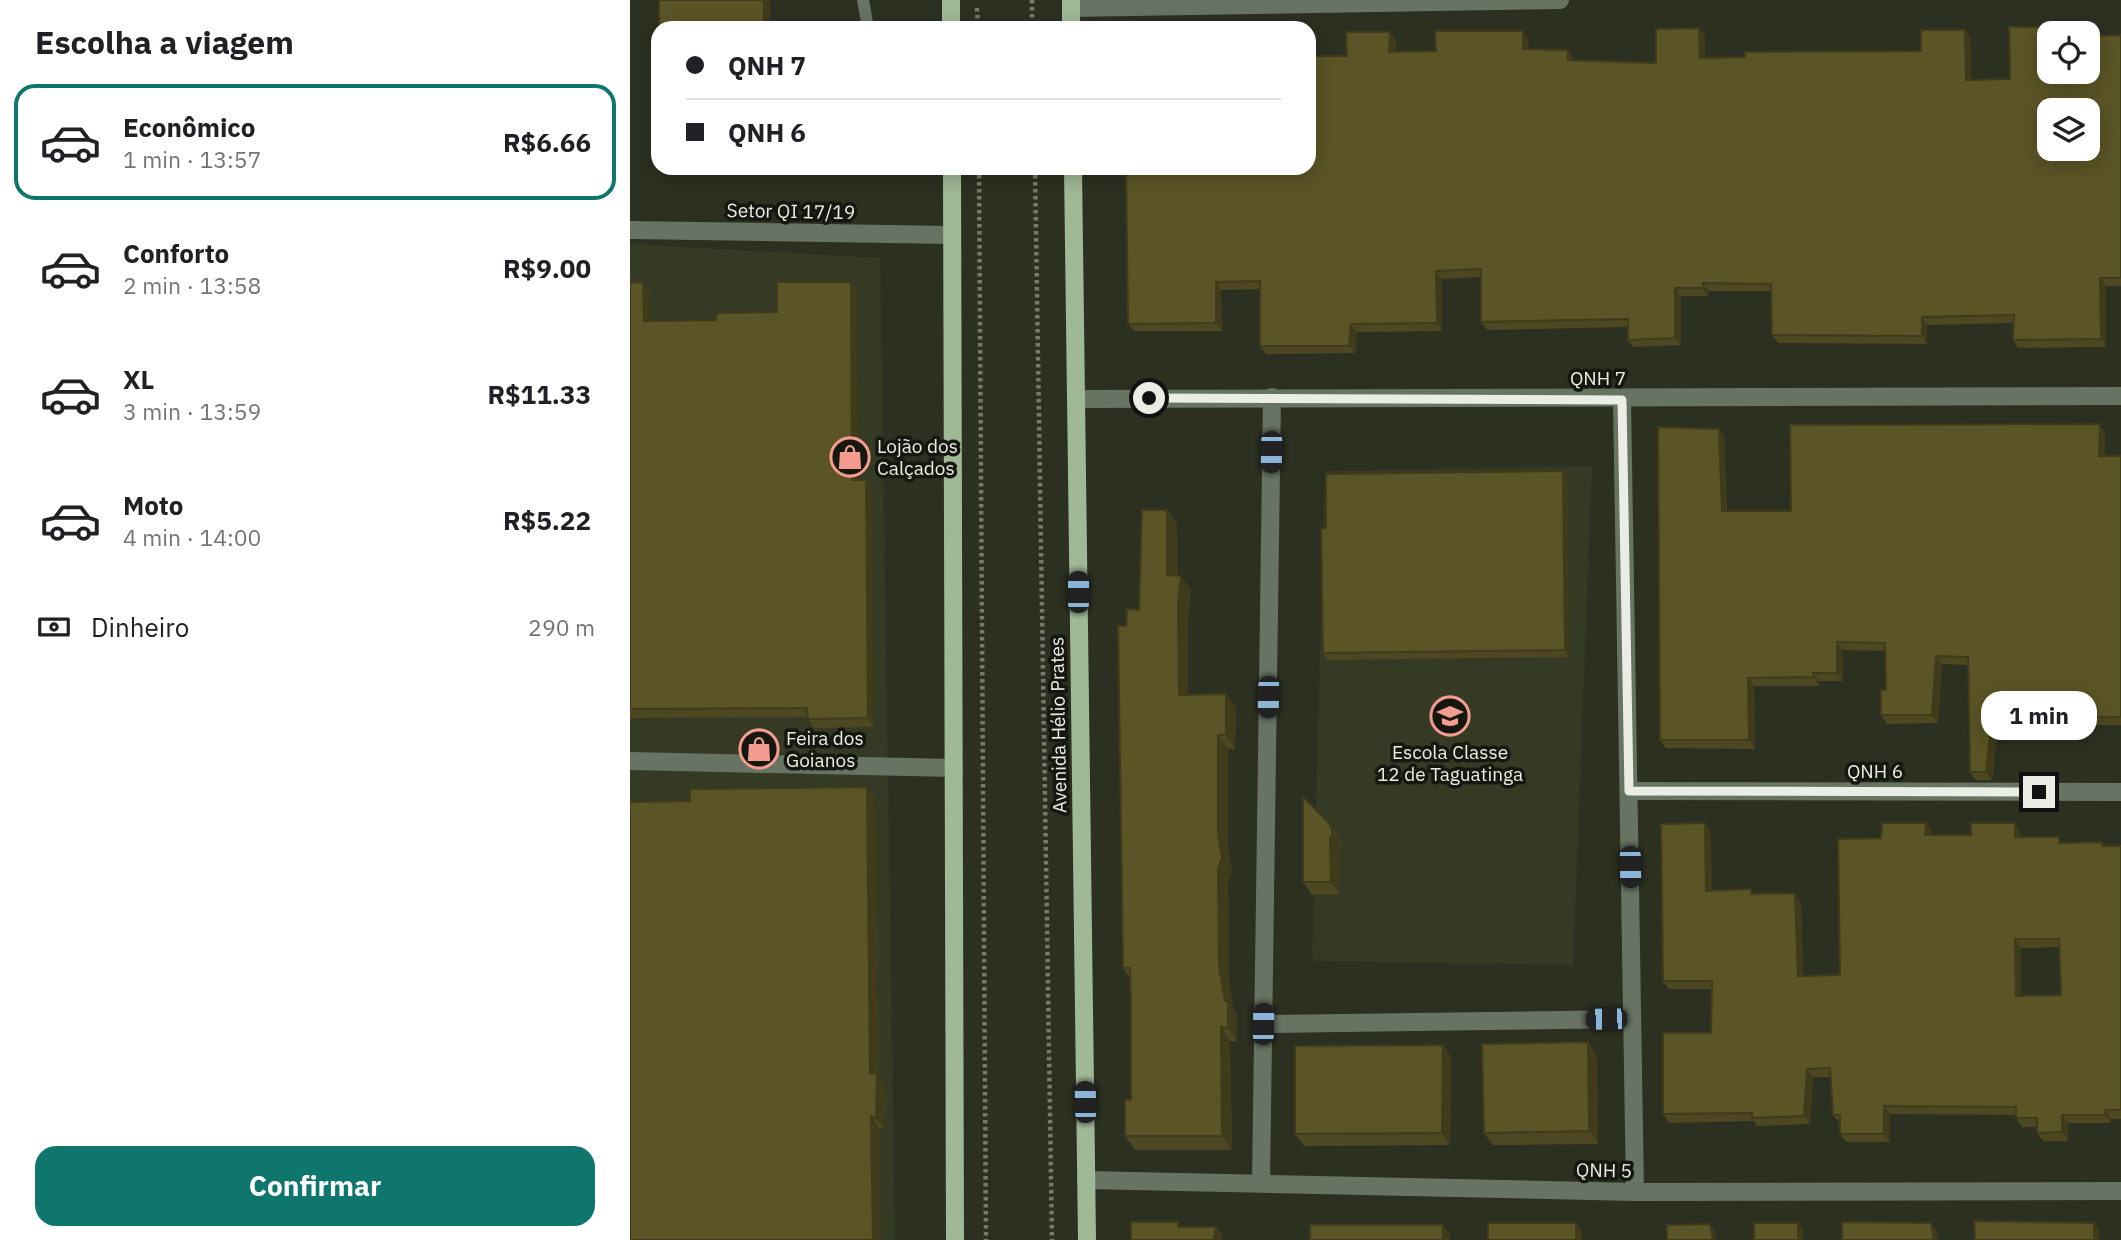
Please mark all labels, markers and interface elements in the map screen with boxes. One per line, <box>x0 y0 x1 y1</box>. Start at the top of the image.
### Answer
text: Escolha a viagem <box>35 21 294 63</box>
map controls <box>2037 21 2100 161</box>
button: locate <box>2037 21 2100 84</box>
text: QNH 7 <box>728 48 806 82</box>
button: layers <box>2037 98 2100 161</box>
text: Econômico <box>123 110 255 144</box>
icon: car <box>39 111 102 174</box>
text: QNH 6 <box>728 115 806 149</box>
text: R$6.66 <box>503 125 591 159</box>
text: 1 min · 13:57 <box>123 144 261 174</box>
street label: Setor QI 17/19 <box>727 198 855 224</box>
text: Conforto <box>123 236 229 270</box>
icon: car <box>39 237 102 300</box>
text: R$9.00 <box>503 251 591 285</box>
text: 2 min · 13:58 <box>123 270 261 300</box>
text: XL <box>123 362 154 396</box>
icon: car <box>39 363 102 426</box>
street label: QNH 7 <box>1570 366 1626 390</box>
text: R$11.33 <box>487 377 591 411</box>
route start <box>1133 382 1165 414</box>
text: 3 min · 13:59 <box>123 396 261 426</box>
car <box>1261 431 1282 473</box>
place label: Lojão dos Calçados <box>877 434 958 480</box>
shop icon: Lojão dos Calçados <box>829 436 871 478</box>
text: Moto <box>123 488 183 522</box>
icon: car <box>39 489 102 552</box>
text: R$5.22 <box>503 503 591 537</box>
text: 4 min · 14:00 <box>123 522 261 552</box>
car <box>1068 571 1089 613</box>
icon: cash <box>35 608 73 646</box>
text: Dinheiro <box>91 610 189 644</box>
text: 290 m <box>528 612 595 642</box>
street label: Avenida Hélio Prates <box>1044 637 1072 813</box>
car <box>1258 676 1279 718</box>
callout: 1 min <box>1981 690 2097 740</box>
school or university icon: Escola Classe 12 de Taguatinga <box>1429 695 1471 737</box>
text: 1 min <box>2009 700 2069 730</box>
place label: Feira dos Goianos <box>786 726 864 772</box>
shop icon: Feira dos Goianos <box>738 728 780 770</box>
place label: Escola Classe 12 de Taguatinga <box>1377 740 1523 786</box>
street label: QNH 6 <box>1847 759 1903 783</box>
route end <box>2023 776 2055 808</box>
car <box>1620 846 1641 888</box>
car <box>1253 1003 1274 1045</box>
car <box>1585 1008 1628 1030</box>
car <box>1075 1081 1096 1123</box>
button: Confirmar <box>35 1146 595 1226</box>
street label: QNH 5 <box>1576 1158 1632 1182</box>

